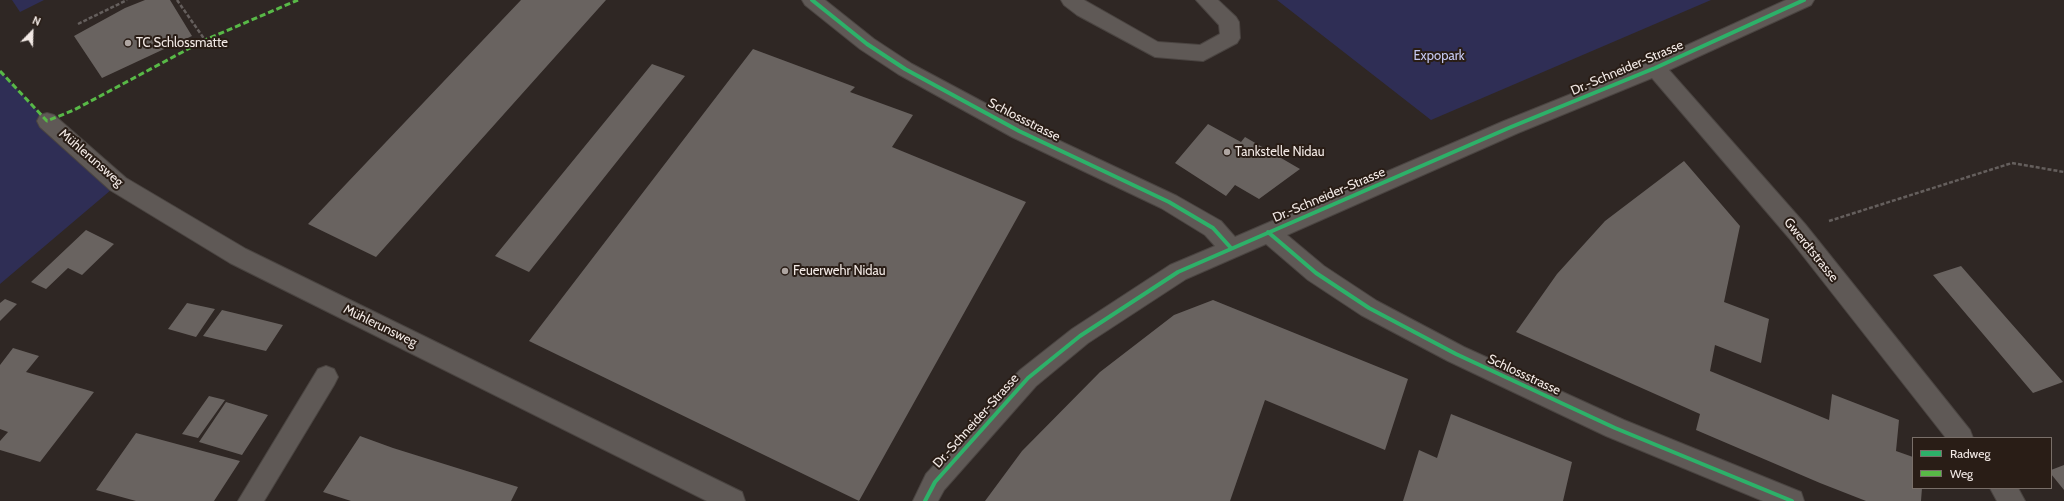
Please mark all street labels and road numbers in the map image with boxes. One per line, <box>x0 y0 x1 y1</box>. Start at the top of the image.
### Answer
street label: Dr.-Schneider-Strasse <box>1568 37 1686 99</box>
street label: Schlossstrasse <box>985 95 1063 145</box>
street label: Mühlerunsweg <box>56 126 126 190</box>
street label: Dr.-Schneider-Strasse <box>1270 164 1388 226</box>
street label: Gwerdtstrasse <box>1781 215 1841 285</box>
street label: Mühlerunsweg <box>341 301 419 351</box>
street label: Schlossstrasse <box>1485 351 1563 399</box>
street label: Dr.-Schneider-Strasse <box>930 371 1022 471</box>

